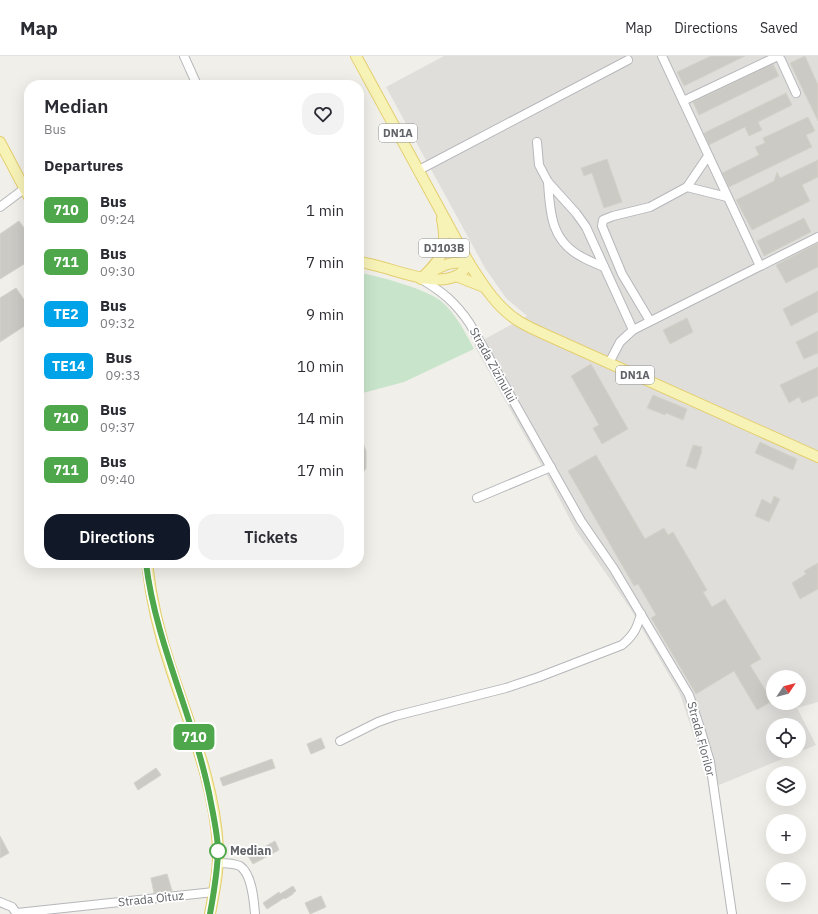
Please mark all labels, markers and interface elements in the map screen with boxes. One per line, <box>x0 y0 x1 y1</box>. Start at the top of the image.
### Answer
text: Map <box>20 16 58 40</box>
text: Map <box>625 19 652 37</box>
text: Directions <box>674 19 738 37</box>
text: Saved <box>760 19 798 37</box>
button: heart <box>302 93 344 135</box>
text: Median <box>44 94 109 118</box>
text: Bus <box>44 121 66 138</box>
road number: DN1A <box>379 124 417 142</box>
text: Departures <box>44 156 123 175</box>
text: Bus <box>100 192 127 211</box>
text: 710 <box>53 201 79 219</box>
text: 1 min <box>306 201 344 220</box>
text: 09:24 <box>100 211 135 228</box>
road number: DJ103B <box>419 239 469 257</box>
text: Bus <box>100 244 127 263</box>
text: 711 <box>53 253 79 271</box>
text: 7 min <box>306 253 344 272</box>
text: 09:30 <box>100 263 135 280</box>
text: Bus <box>100 296 127 315</box>
text: TE2 <box>53 305 79 323</box>
text: 9 min <box>306 305 344 324</box>
text: 09:32 <box>100 315 135 332</box>
street label: Strada Zizinului <box>467 325 520 405</box>
text: Bus <box>105 348 132 367</box>
text: TE14 <box>52 357 85 375</box>
text: 10 min <box>297 357 344 376</box>
road number: DN1A <box>616 366 654 384</box>
text: 09:33 <box>105 367 140 384</box>
text: Bus <box>100 400 127 419</box>
text: 710 <box>53 409 79 427</box>
text: 14 min <box>297 409 344 428</box>
text: 09:37 <box>100 419 135 436</box>
text: Bus <box>100 452 127 471</box>
text: 711 <box>53 461 79 479</box>
text: 17 min <box>297 461 344 480</box>
text: 09:40 <box>100 471 135 488</box>
button: Directions <box>44 514 190 560</box>
button: Tickets <box>198 514 344 560</box>
north arrow <box>766 670 806 710</box>
map controls <box>766 670 806 902</box>
street label: Strada Florilor <box>684 700 719 778</box>
button: locate <box>766 718 806 758</box>
line badge: 710 <box>171 724 217 750</box>
text: 710 <box>181 728 207 746</box>
button: layers <box>766 766 806 806</box>
button: + <box>766 814 806 854</box>
marker: Median <box>209 842 227 860</box>
place label: Median <box>230 843 271 858</box>
button: − <box>766 862 806 902</box>
street label: Strada Oituz <box>117 888 185 909</box>

